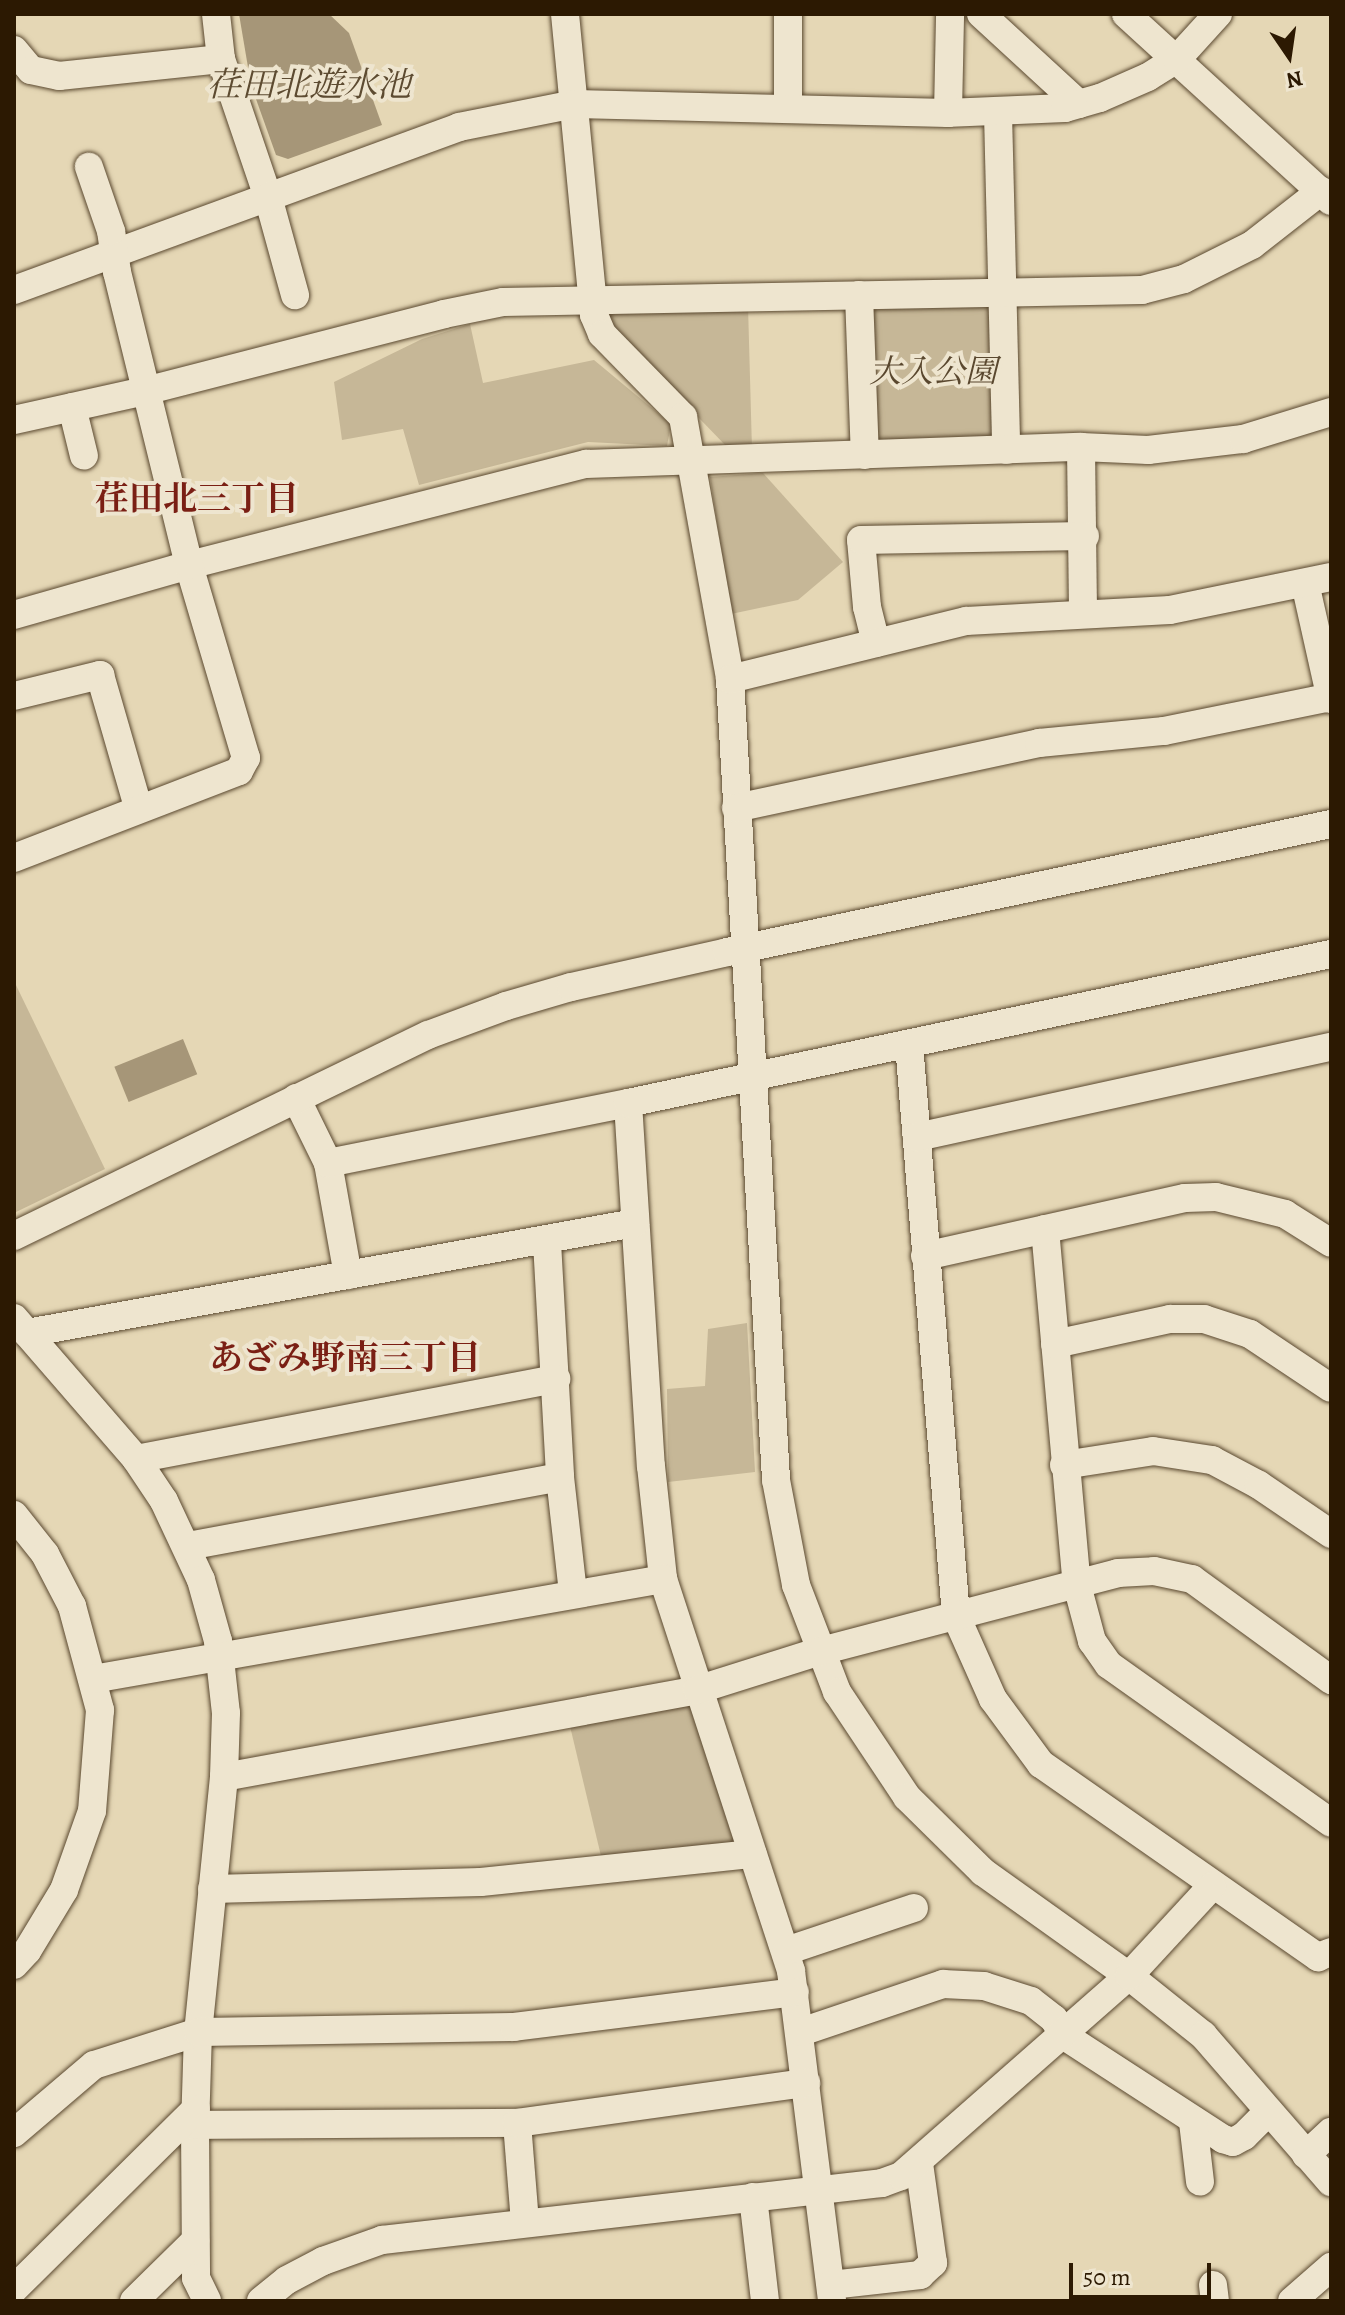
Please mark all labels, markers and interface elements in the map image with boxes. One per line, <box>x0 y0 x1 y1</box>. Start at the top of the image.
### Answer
north arrow <box>1249 16 1329 96</box>
text: N <box>1283 63 1306 96</box>
water label: 荏田北遊水池 <box>207 65 411 105</box>
park label: 大入公園 <box>869 352 997 390</box>
district label: 荏田北三丁目 <box>95 479 299 519</box>
district label: あざみ野南三丁目 <box>209 1338 481 1378</box>
scale bar <box>1073 2247 1215 2297</box>
text: 50 m <box>1083 2261 1131 2293</box>

